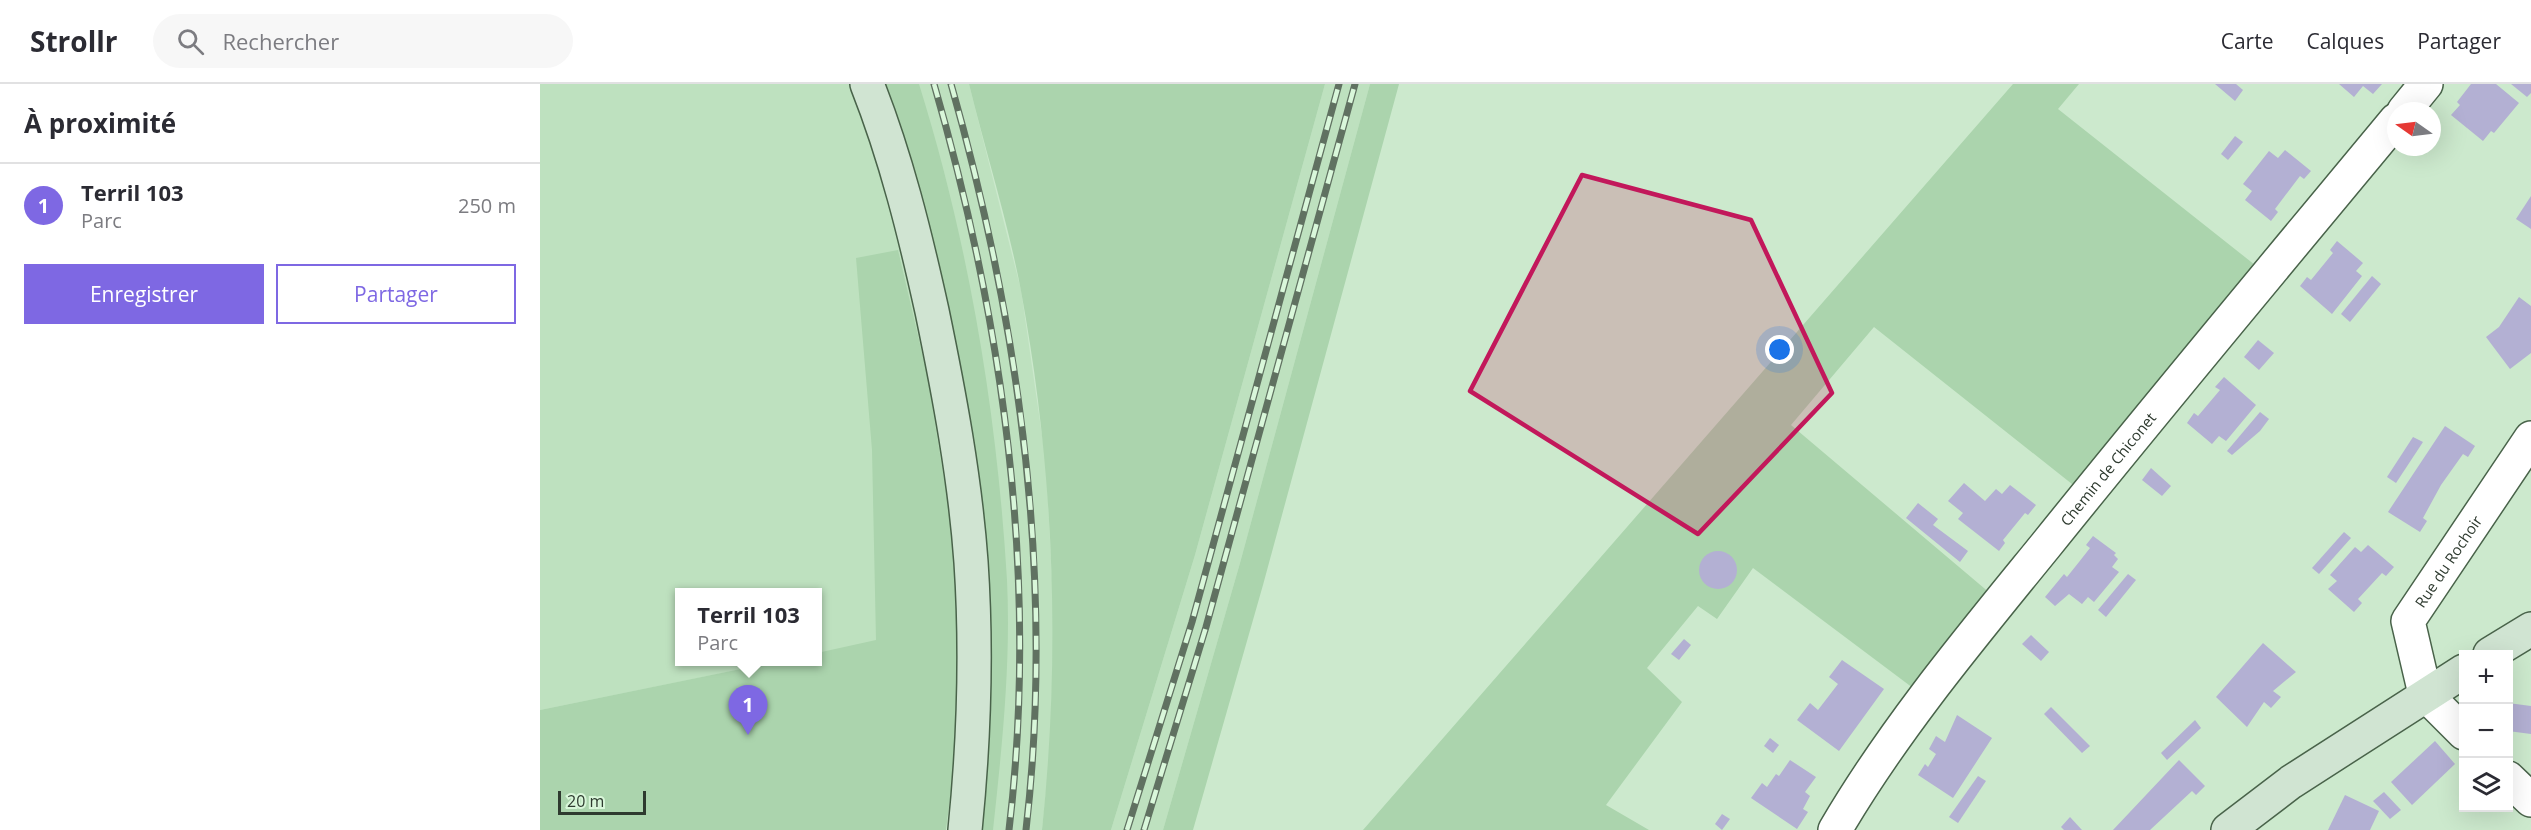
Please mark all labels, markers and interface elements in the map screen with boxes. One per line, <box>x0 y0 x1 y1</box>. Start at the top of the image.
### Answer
search box <box>153 14 573 68</box>
text: Strollr <box>30 22 117 60</box>
icon: search <box>174 25 207 58</box>
text: Rechercher <box>222 26 339 56</box>
text: Carte <box>2221 27 2273 55</box>
text: Calques <box>2306 27 2384 55</box>
text: Partager <box>2417 27 2501 55</box>
north arrow <box>2387 102 2441 156</box>
text: À proximité <box>24 105 176 141</box>
text: Terril 103 <box>81 177 184 207</box>
text: 1 <box>38 192 49 219</box>
text: 250 m <box>458 192 516 219</box>
text: Parc <box>81 207 122 234</box>
button: Enregistrer <box>24 264 264 324</box>
button: Partager <box>276 264 516 324</box>
your location <box>1765 335 1794 364</box>
street label: Chemin de Chiconet <box>2055 408 2160 530</box>
street label: Rue du Rochoir <box>2410 511 2486 611</box>
popup <box>675 588 822 666</box>
text: Terril 103 <box>697 599 800 629</box>
text: Parc <box>697 629 738 656</box>
map controls <box>2459 650 2513 812</box>
button: + <box>2459 650 2513 704</box>
pin: 1 <box>728 686 768 735</box>
button: − <box>2459 704 2513 758</box>
button: layers <box>2459 758 2513 812</box>
scale bar <box>558 788 646 816</box>
text: 20 m <box>567 790 604 812</box>

